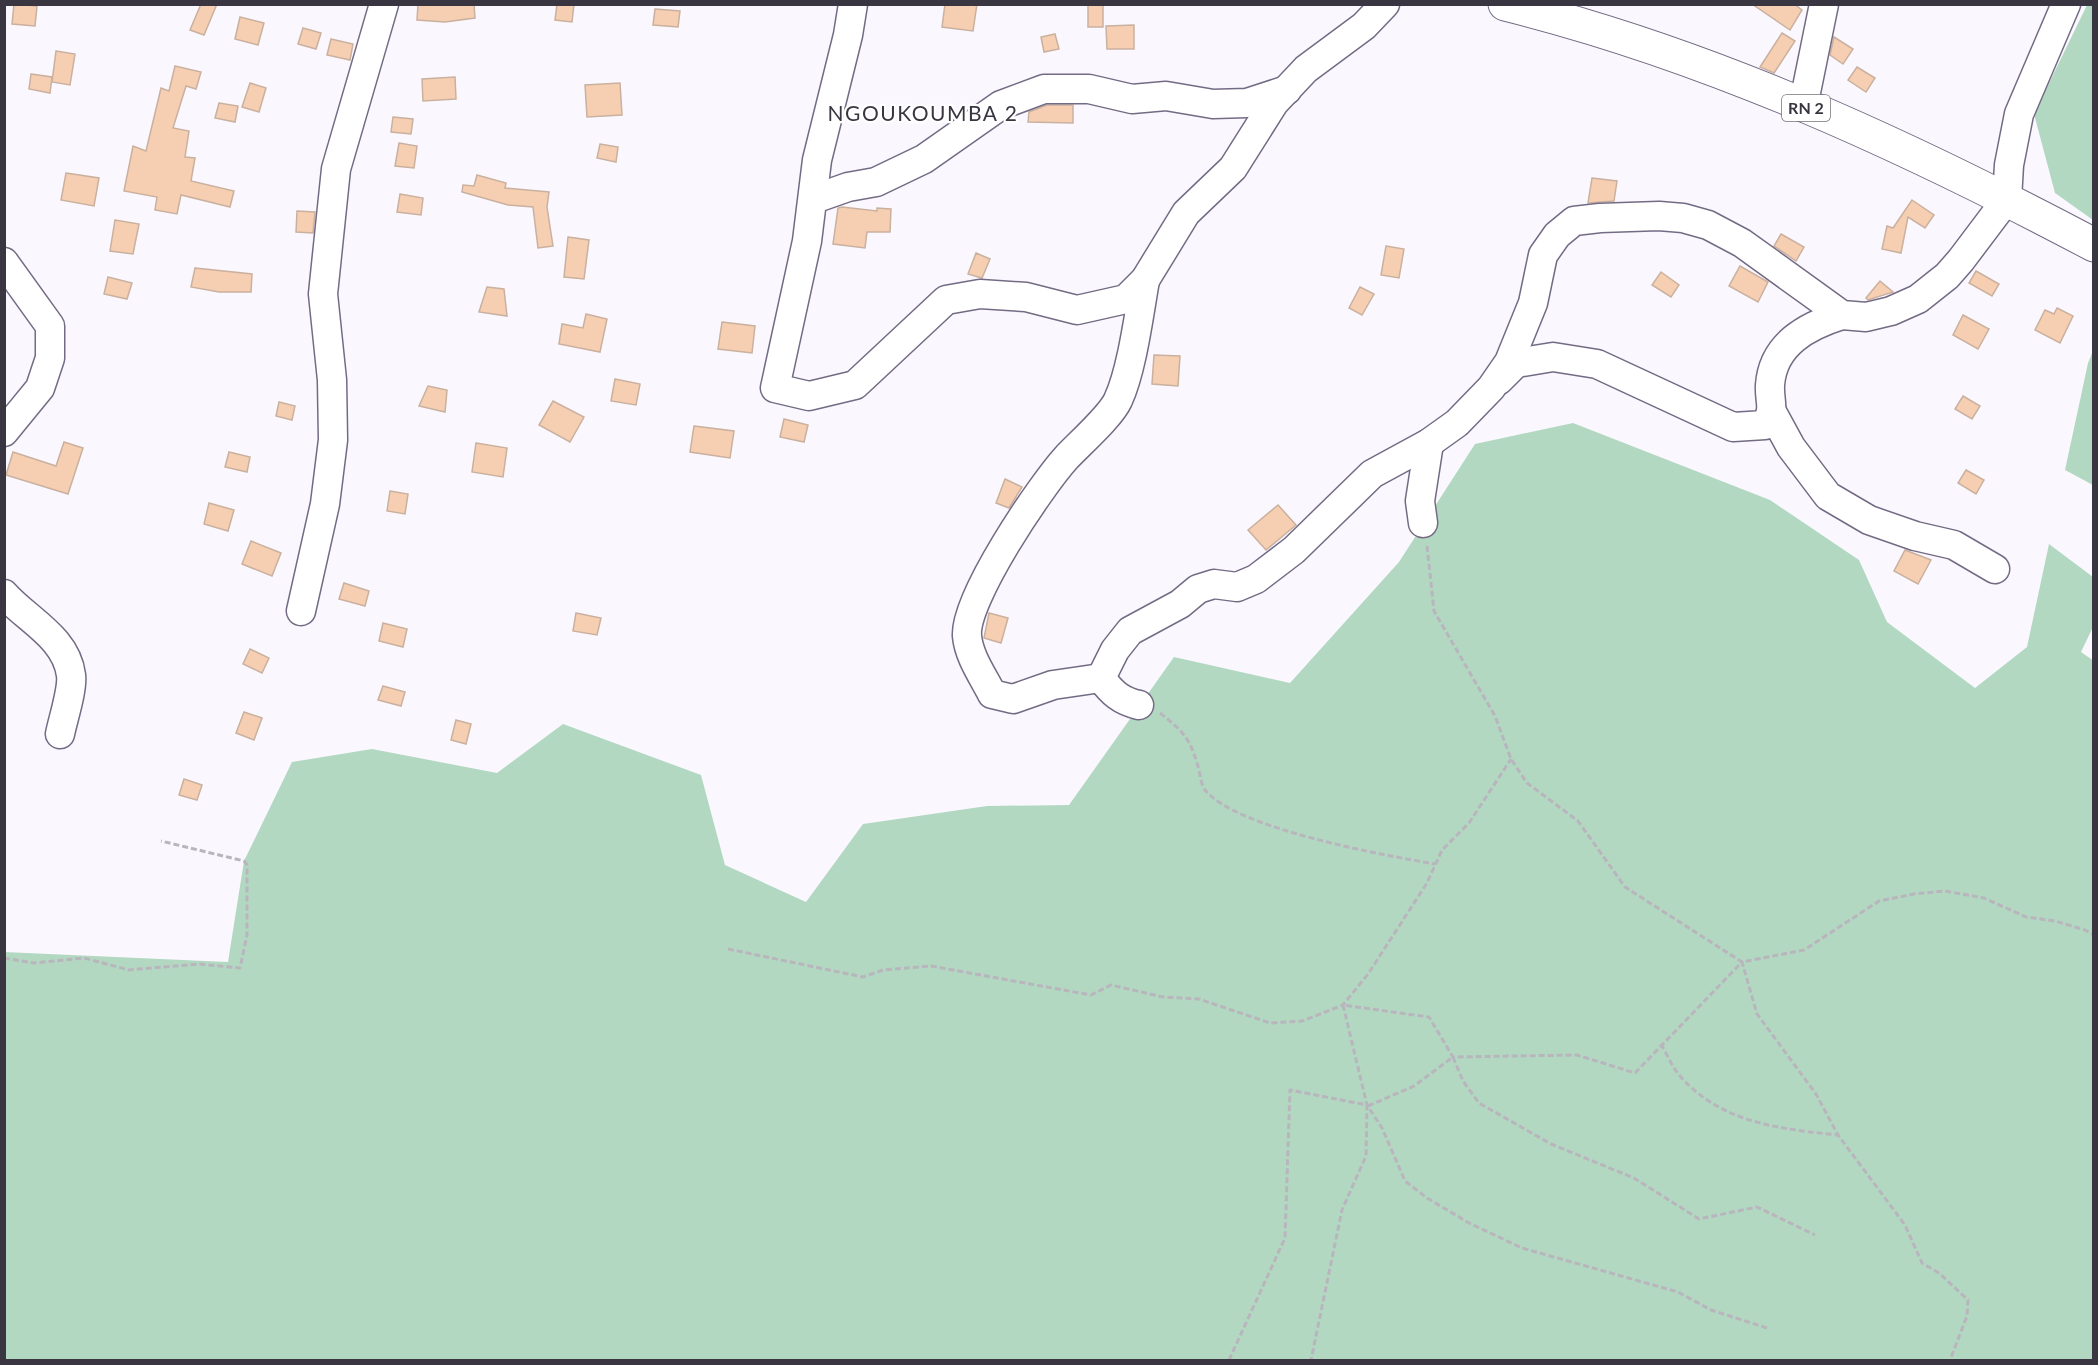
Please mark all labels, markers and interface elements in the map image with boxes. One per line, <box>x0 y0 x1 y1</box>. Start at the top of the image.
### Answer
road number: RN 2 <box>1782 95 1830 121</box>
district label: NGOUKOUMBA 2 <box>828 100 1018 125</box>

